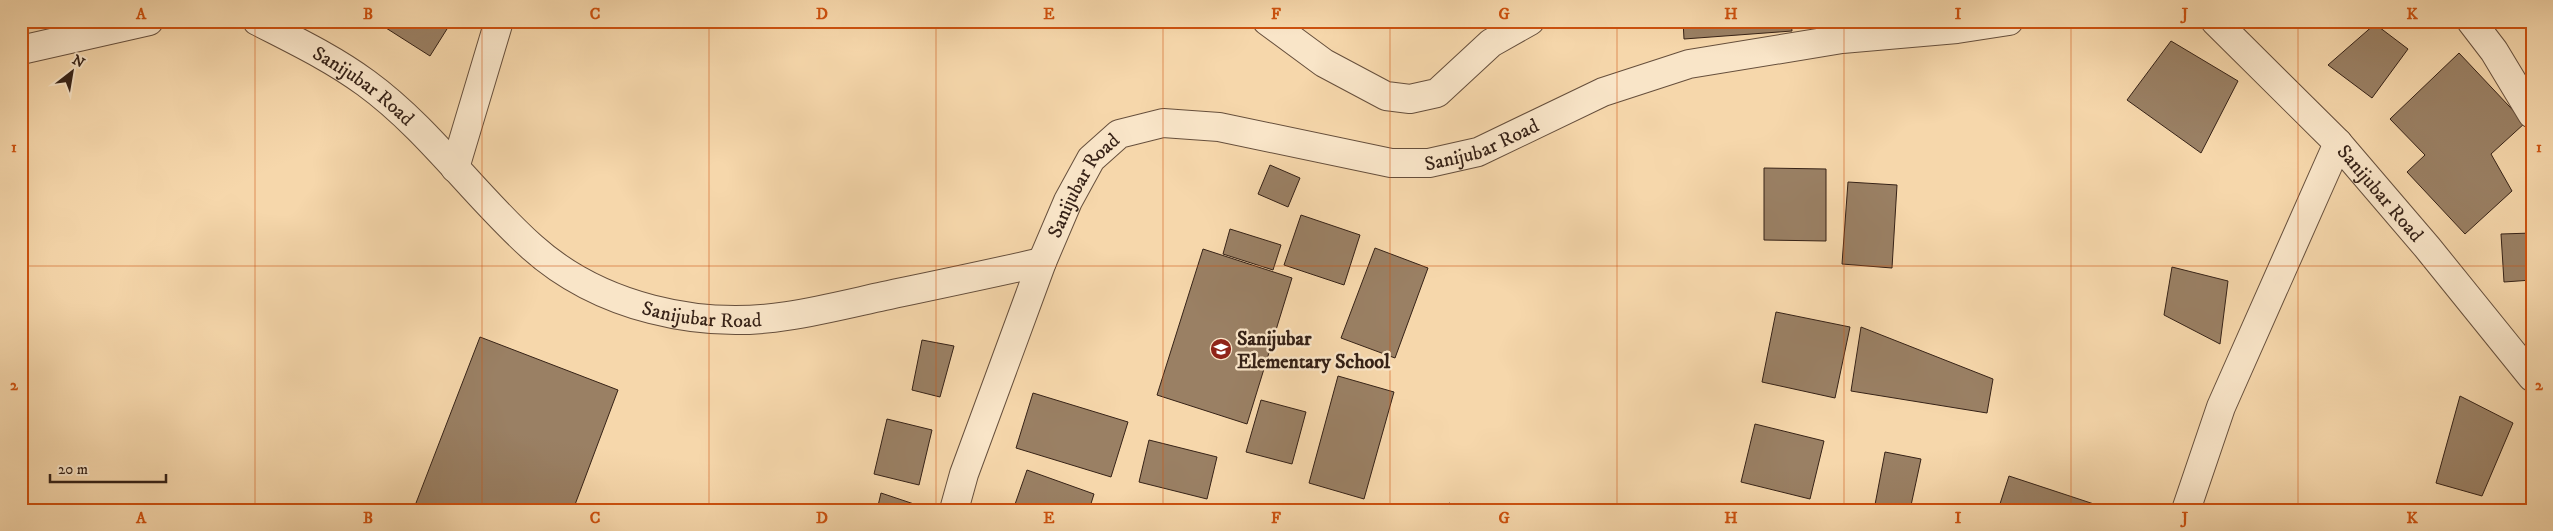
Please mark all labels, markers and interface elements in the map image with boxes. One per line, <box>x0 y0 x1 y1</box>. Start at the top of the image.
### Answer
text: A <box>135 4 147 24</box>
text: B <box>363 4 373 24</box>
text: C <box>590 4 600 24</box>
text: D <box>816 4 828 24</box>
text: E <box>1043 4 1055 24</box>
text: F <box>1271 4 1281 24</box>
text: G <box>1498 4 1510 24</box>
text: H <box>1724 4 1738 24</box>
text: I <box>1955 4 1962 24</box>
text: J <box>2180 4 2189 24</box>
text: K <box>2406 4 2418 24</box>
street label: Sanijubar Road <box>308 41 419 132</box>
north arrow <box>48 48 98 98</box>
text: N <box>69 51 88 73</box>
street label: Sanijubar Road <box>1422 114 1543 178</box>
street label: Sanijubar Road <box>1043 128 1125 242</box>
text: 1 <box>11 137 17 157</box>
text: 1 <box>2536 137 2542 157</box>
street label: Sanijubar Road <box>2331 140 2428 248</box>
street label: Sanijubar Road <box>639 296 762 334</box>
place label: Sanijubar Elementary School <box>1237 327 1391 375</box>
school or university icon: Sanijubar Elementary School <box>1209 337 1233 361</box>
text: 2 <box>10 375 19 395</box>
text: 2 <box>2535 375 2544 395</box>
scale bar <box>50 451 166 483</box>
text: 20 m <box>58 460 88 479</box>
text: A <box>135 508 147 528</box>
text: B <box>363 508 373 528</box>
text: C <box>590 508 600 528</box>
text: D <box>816 508 828 528</box>
text: E <box>1043 508 1055 528</box>
text: F <box>1271 508 1281 528</box>
text: G <box>1498 508 1510 528</box>
text: H <box>1724 508 1738 528</box>
text: I <box>1955 508 1962 528</box>
text: J <box>2180 508 2189 528</box>
text: K <box>2406 508 2418 528</box>

